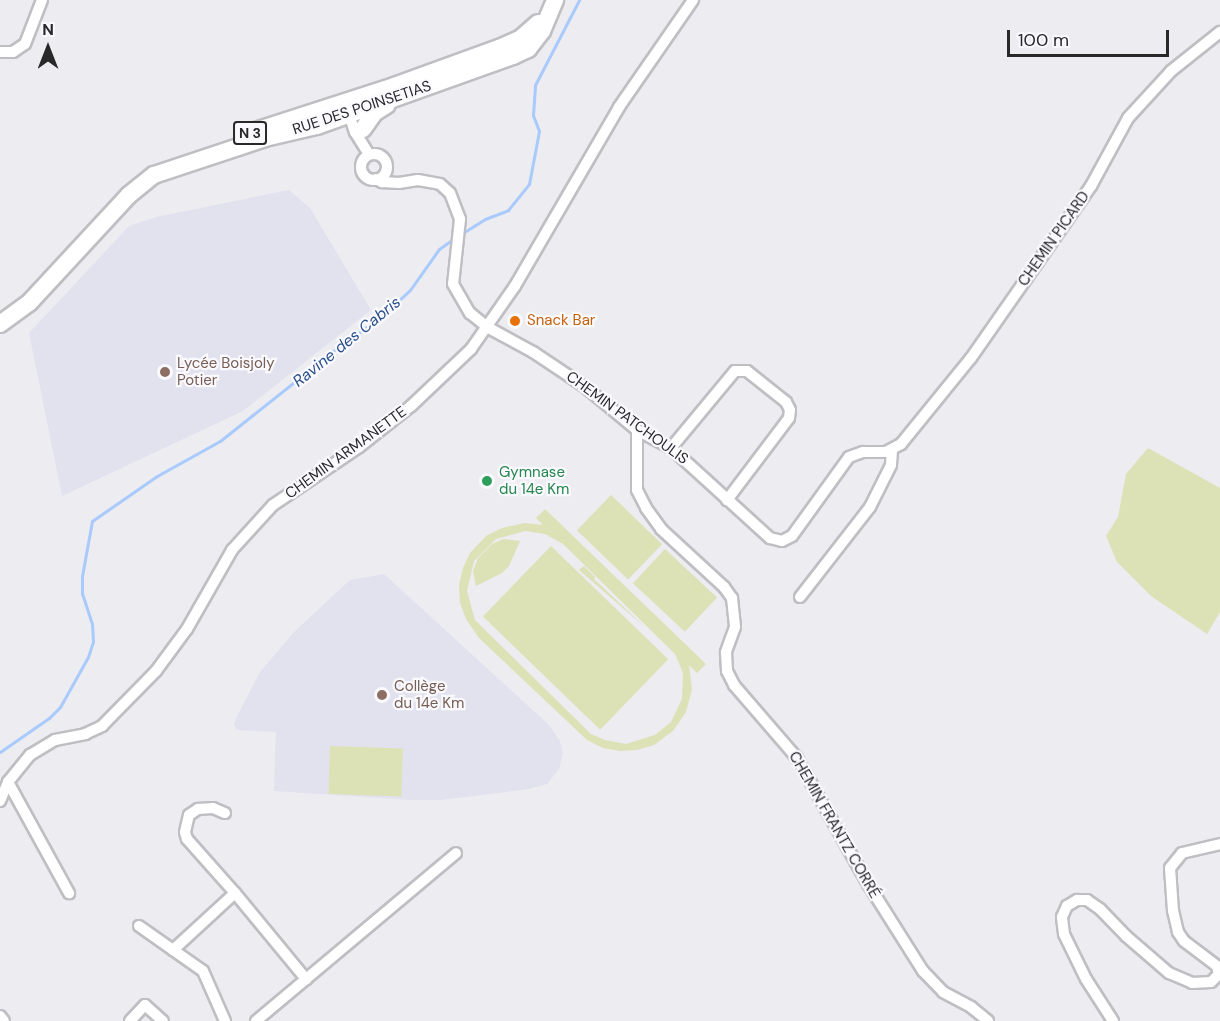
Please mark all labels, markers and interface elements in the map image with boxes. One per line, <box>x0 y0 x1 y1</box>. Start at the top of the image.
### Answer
north arrow <box>18 18 78 78</box>
scale bar <box>1010 18 1172 56</box>
text: N <box>42 19 54 40</box>
text: 100 m <box>1018 28 1069 52</box>
street label: RUE DES POINSETIAS <box>290 77 434 139</box>
road number: N 3 <box>232 122 268 144</box>
street label: CHEMIN PICARD <box>1015 188 1093 290</box>
water label: Ravine des Cabris <box>289 293 405 391</box>
place label: Snack Bar <box>527 312 595 330</box>
marker: Snack Bar <box>508 314 522 328</box>
place label: Lycée Boisjoly Potier <box>177 354 275 389</box>
marker: Lycée Boisjoly Potier <box>158 365 172 379</box>
street label: CHEMIN PATCHOULIS <box>562 368 692 468</box>
street label: CHEMIN ARMANETTE <box>282 403 410 503</box>
place label: Gymnase du 14e Km <box>499 463 569 498</box>
marker: Gymnase du 14e Km <box>480 474 494 488</box>
place label: Collège du 14e Km <box>394 677 464 712</box>
marker: Collège du 14e Km <box>375 688 389 702</box>
street label: CHEMIN FRANTZ CORRÉ <box>785 748 883 902</box>

